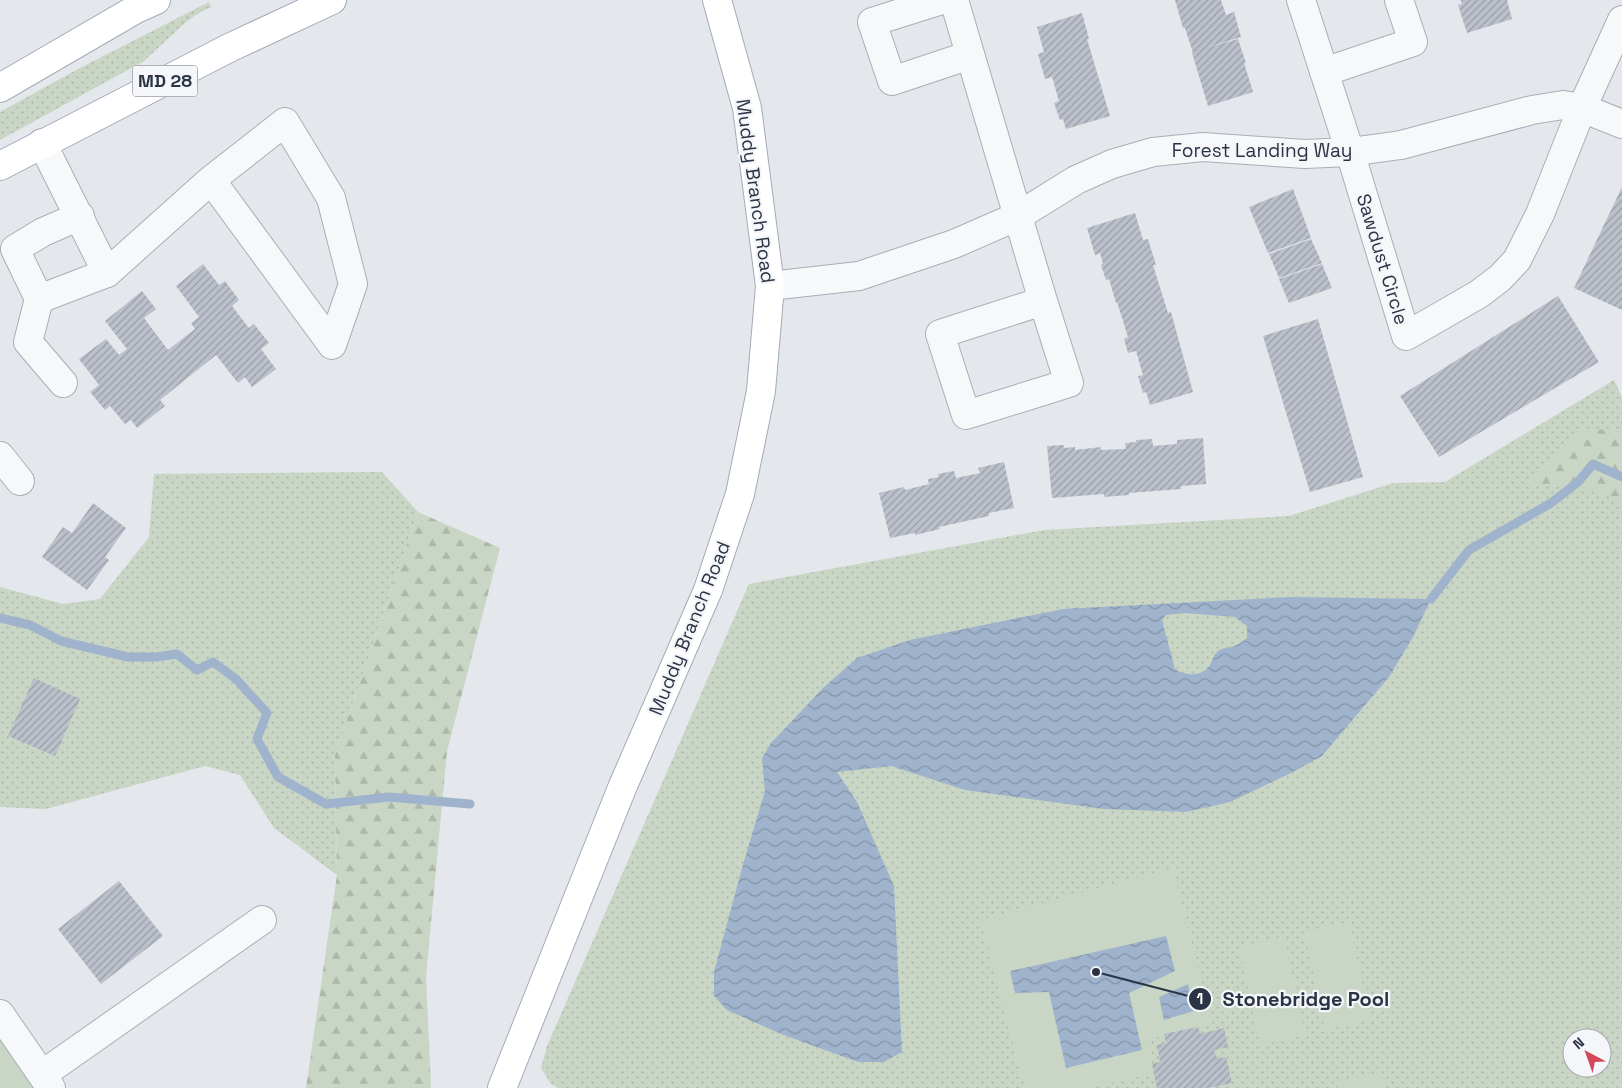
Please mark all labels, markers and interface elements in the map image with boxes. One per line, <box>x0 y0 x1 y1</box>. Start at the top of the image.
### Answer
road number: MD 28 <box>132 66 198 96</box>
street label: Muddy Branch Road <box>730 97 781 285</box>
street label: Forest Landing Way <box>1172 138 1352 163</box>
street label: Sawdust Circle <box>1351 191 1414 328</box>
street label: Muddy Branch Road <box>643 537 736 719</box>
callout: Stonebridge Pool <box>1187 981 1399 1016</box>
text: Stonebridge Pool <box>1223 986 1389 1012</box>
text: 1 <box>1197 989 1203 1008</box>
north arrow <box>1562 1028 1612 1078</box>
text: N <box>1569 1033 1588 1053</box>

